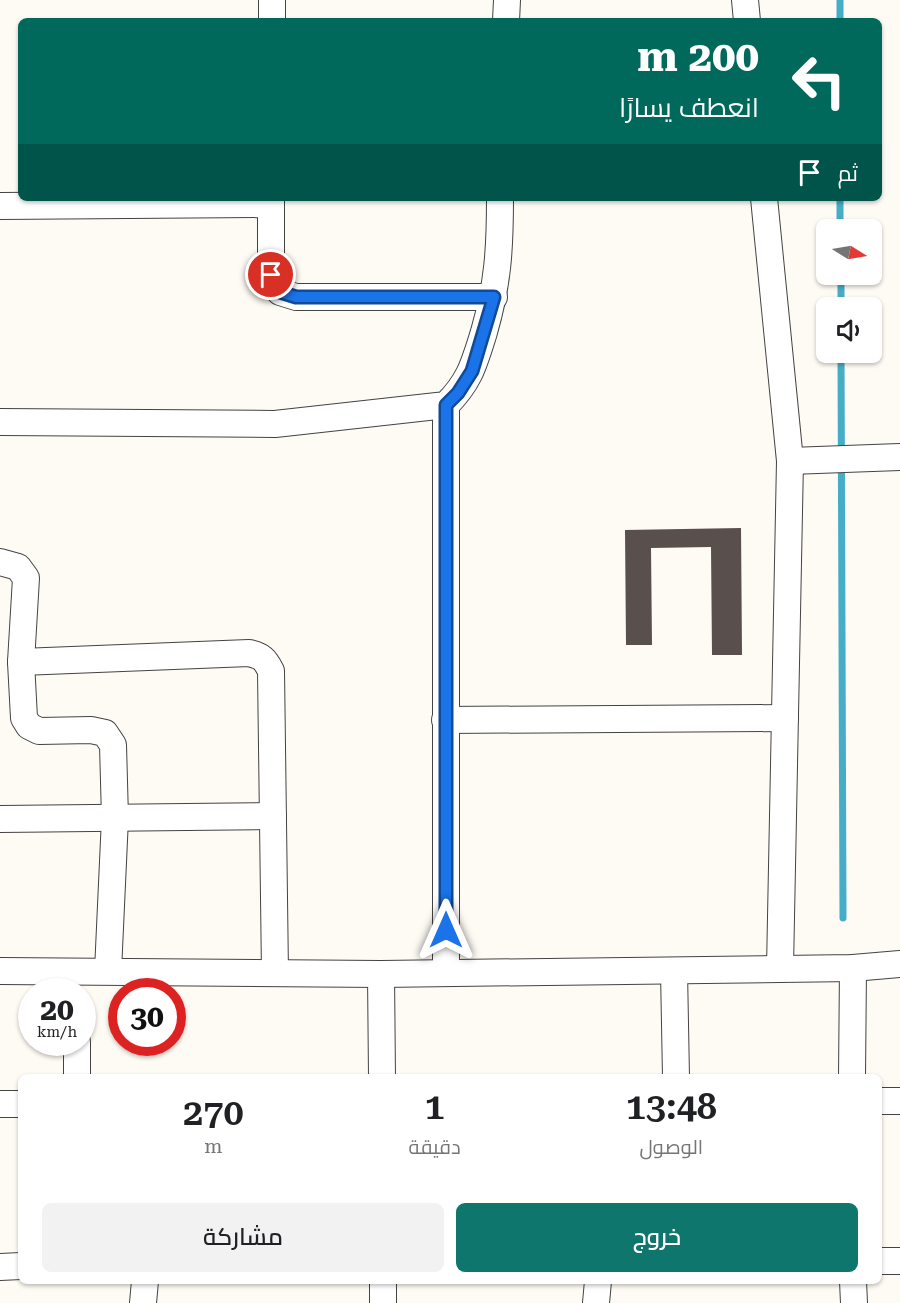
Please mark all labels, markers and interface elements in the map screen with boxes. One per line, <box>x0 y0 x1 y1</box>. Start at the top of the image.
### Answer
text: 200 m <box>637 32 759 81</box>
icon: left <box>780 42 858 120</box>
text: انعطف يسارًا <box>619 92 759 124</box>
icon: arrive <box>793 156 826 189</box>
text: ثم <box>838 161 858 186</box>
north arrow <box>816 219 882 285</box>
map controls <box>816 219 882 363</box>
pin <box>245 249 296 300</box>
icon: arrive <box>254 258 287 291</box>
button: sound <box>816 297 882 363</box>
position arrow <box>414 898 478 962</box>
speed limit sign: 30 <box>108 978 186 1056</box>
text: 20 <box>40 992 74 1027</box>
text: km/h <box>37 1023 77 1041</box>
text: 1 <box>425 1086 445 1128</box>
text: 13:48 <box>626 1086 717 1128</box>
text: 270 <box>183 1092 244 1134</box>
text: m <box>204 1134 222 1158</box>
text: دقيقة <box>409 1135 461 1159</box>
text: الوصول <box>639 1135 703 1159</box>
button: مشاركة <box>42 1203 444 1272</box>
button: خروج <box>456 1203 858 1272</box>

